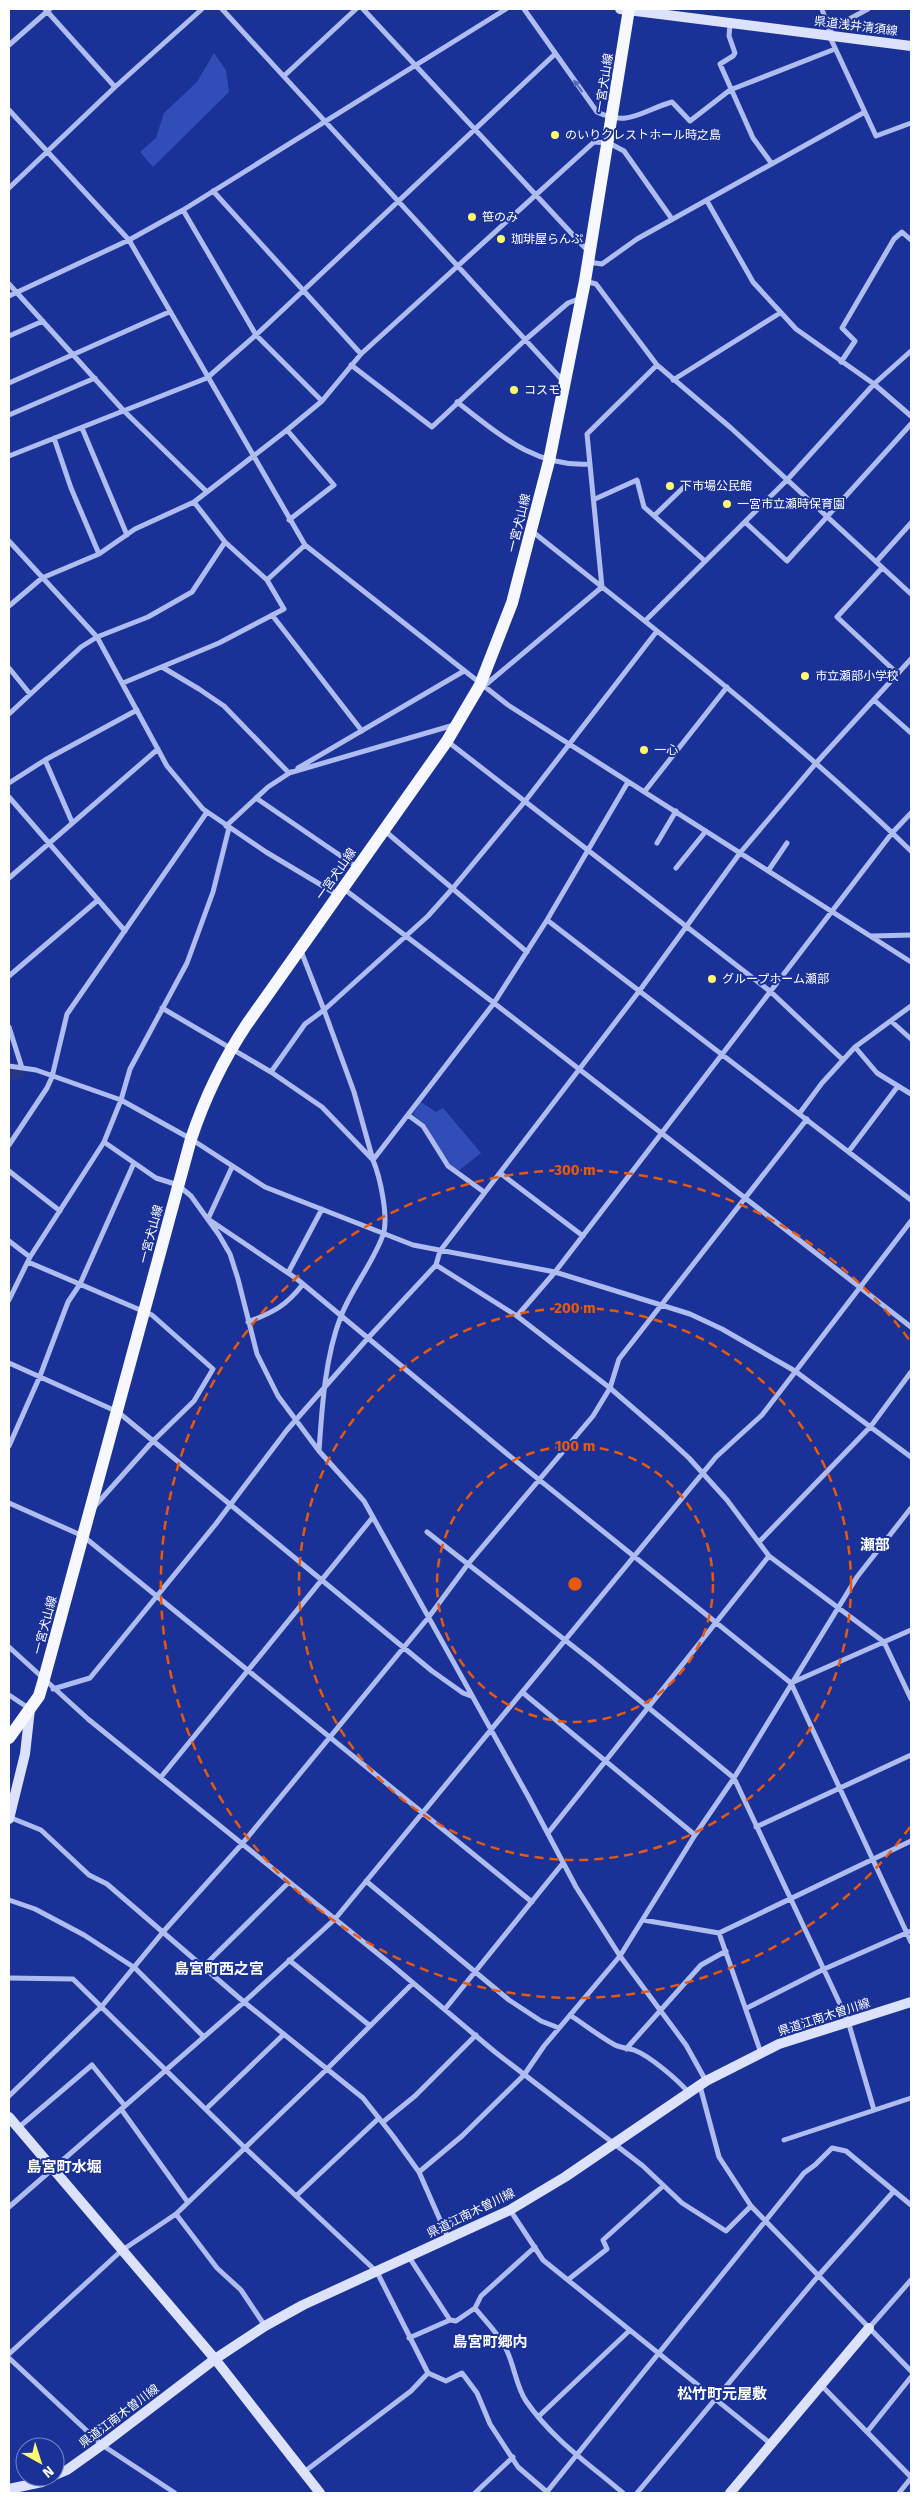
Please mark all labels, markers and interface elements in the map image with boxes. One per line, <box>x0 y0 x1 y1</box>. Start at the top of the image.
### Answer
street label: 県道浅井清須線 <box>813 14 899 38</box>
street label: 一宮犬山線 <box>592 52 616 114</box>
one-way arrow <box>573 79 583 93</box>
place label: のいりクレストホール時之島 <box>565 128 721 142</box>
marker: のいりクレストホール時之島 <box>549 129 561 141</box>
place label: 笹のみ <box>482 210 518 224</box>
marker: 笹のみ <box>466 211 478 223</box>
place label: 珈琲屋らんぷ <box>511 232 583 246</box>
marker: 珈琲屋らんぷ <box>495 233 507 245</box>
place label: コスモ <box>524 383 560 397</box>
marker: コスモ <box>508 384 520 396</box>
place label: 下市場公民館 <box>680 479 752 493</box>
marker: 下市場公民館 <box>664 480 676 492</box>
street label: 一宮犬山線 <box>505 492 533 554</box>
place label: 一宮市立瀬時保育園 <box>737 497 845 511</box>
marker: 一宮市立瀬時保育園 <box>721 498 733 510</box>
place label: 市立瀬部小学校 <box>815 669 899 683</box>
marker: 市立瀬部小学校 <box>799 670 811 682</box>
place label: 一心 <box>654 743 678 757</box>
marker: 一心 <box>638 744 650 756</box>
street label: 一宮犬山線 <box>313 845 359 903</box>
place label: グループホーム瀬部 <box>722 972 829 986</box>
marker: グループホーム瀬部 <box>706 973 718 985</box>
text: 300 m <box>553 1161 596 1179</box>
street label: 一宮犬山線 <box>136 1203 166 1265</box>
text: 200 m <box>554 1299 596 1317</box>
text: 100 m <box>555 1437 595 1455</box>
district label: 瀬部 <box>860 1536 890 1554</box>
centre of rings <box>566 1575 584 1593</box>
street label: 一宮犬山線 <box>30 1594 60 1656</box>
district label: 島宮町西之宮 <box>174 1960 264 1978</box>
street label: 県道江南木曽川線 <box>776 1996 872 2038</box>
district label: 島宮町水堀 <box>26 2158 102 2176</box>
street label: 県道江南木曽川線 <box>425 2186 517 2240</box>
district label: 島宮町郷内 <box>452 2333 528 2351</box>
street label: 県道江南木曽川線 <box>76 2382 162 2450</box>
district label: 松竹町元屋敷 <box>677 2385 767 2403</box>
north arrow <box>15 2437 65 2487</box>
text: N <box>39 2462 57 2481</box>

